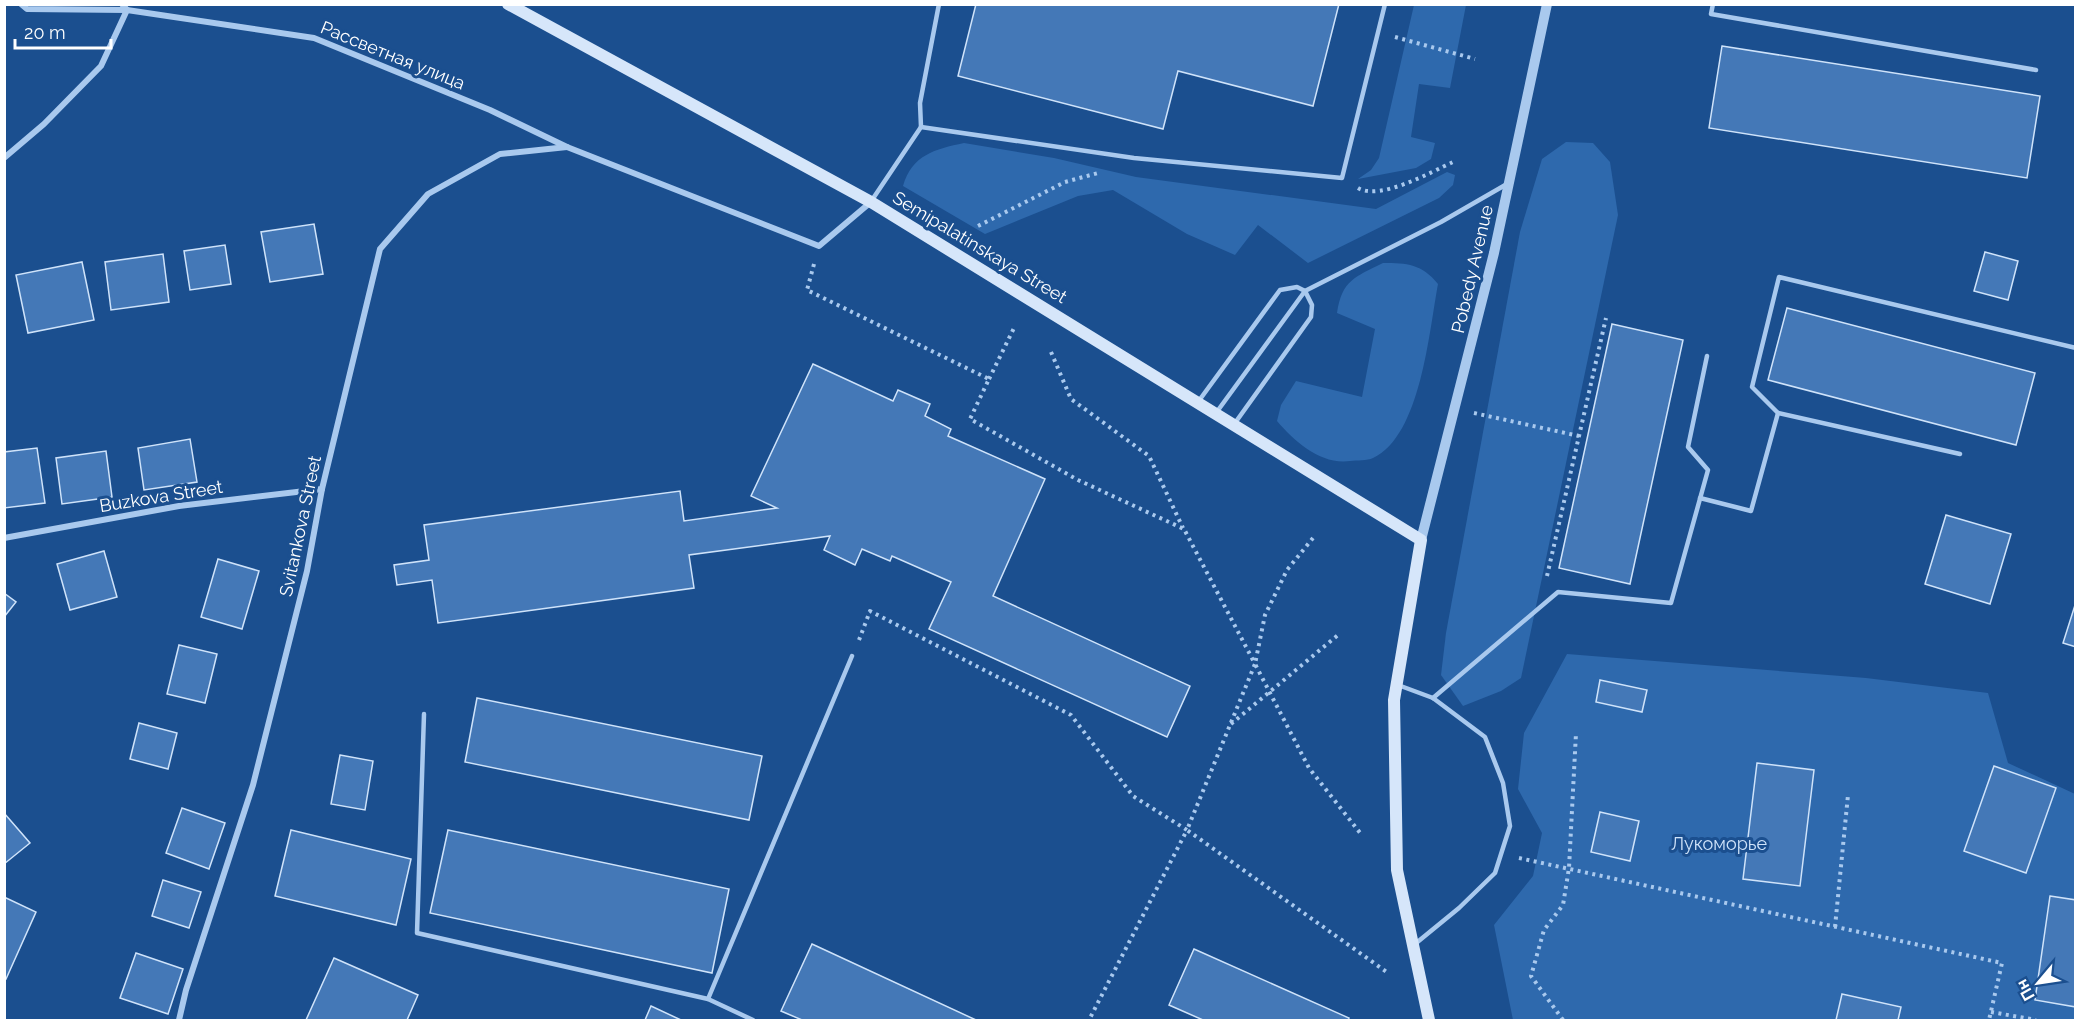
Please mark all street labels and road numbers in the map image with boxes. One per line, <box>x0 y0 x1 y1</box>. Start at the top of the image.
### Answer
street label: Рассветная улица <box>318 16 468 94</box>
street label: Semipalatinskaya Street <box>889 187 1071 307</box>
street label: Pobedy Avenue <box>1447 202 1497 335</box>
street label: Svitankova Street <box>275 454 325 598</box>
street label: Buzkova Street <box>98 476 224 516</box>

